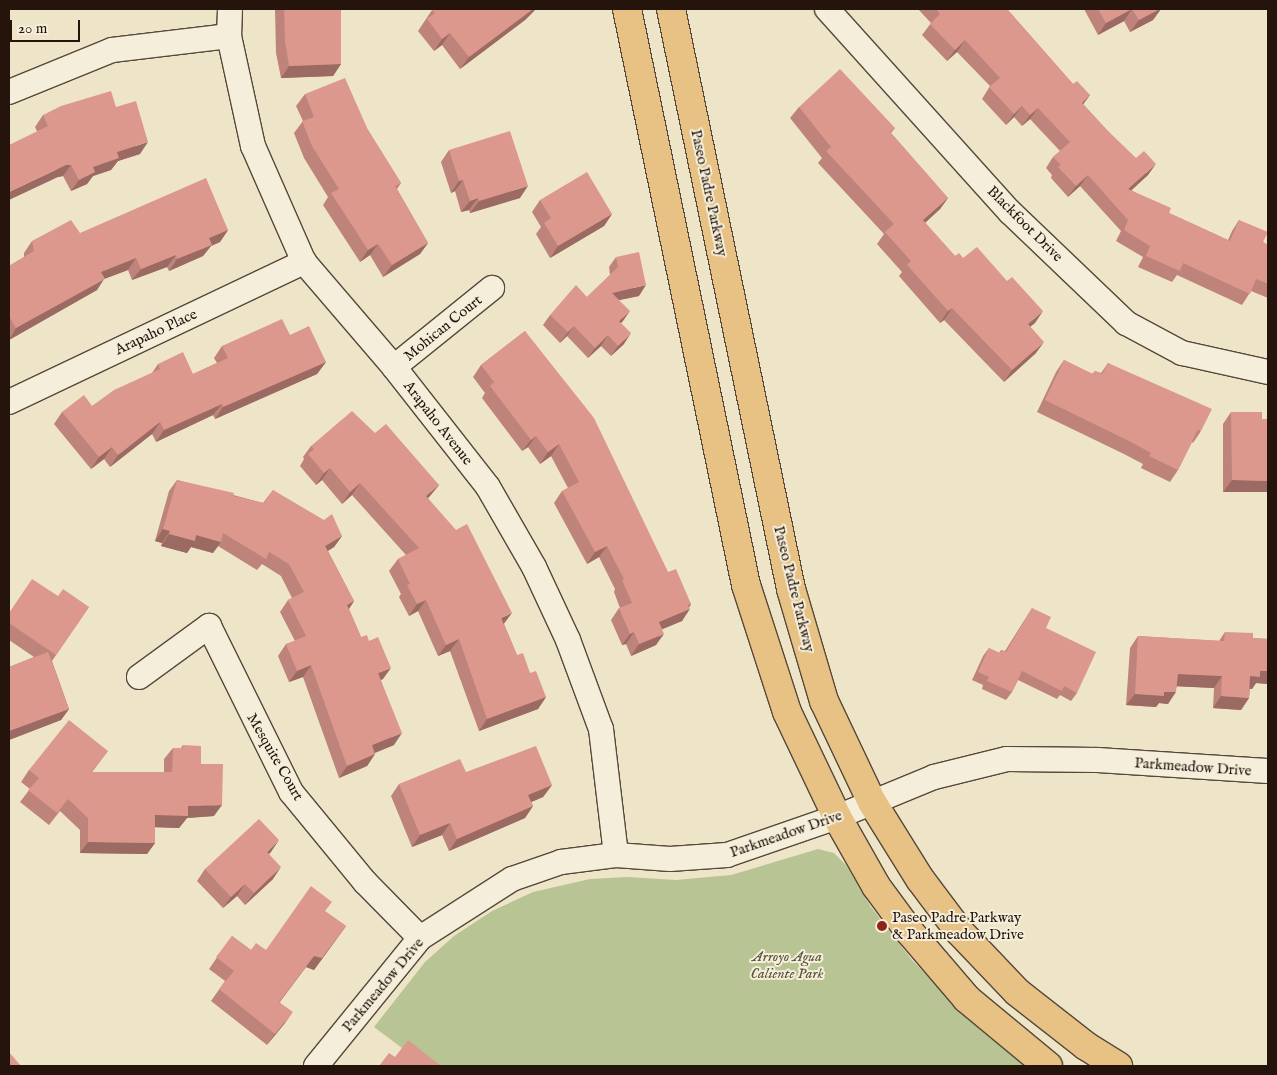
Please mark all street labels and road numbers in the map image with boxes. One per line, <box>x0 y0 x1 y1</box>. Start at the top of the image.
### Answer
street label: Paseo Padre Parkway <box>687 128 731 258</box>
street label: Blackfoot Drive <box>983 182 1067 266</box>
street label: Mohican Court <box>400 291 486 365</box>
street label: Arapaho Place <box>112 305 200 359</box>
street label: Arapaho Avenue <box>400 377 476 469</box>
street label: Paseo Padre Parkway <box>770 524 818 654</box>
street label: Mesquite Court <box>243 710 307 804</box>
street label: Parkmeadow Drive <box>1134 754 1252 780</box>
street label: Parkmeadow Drive <box>728 806 844 862</box>
street label: Parkmeadow Drive <box>338 934 428 1036</box>

